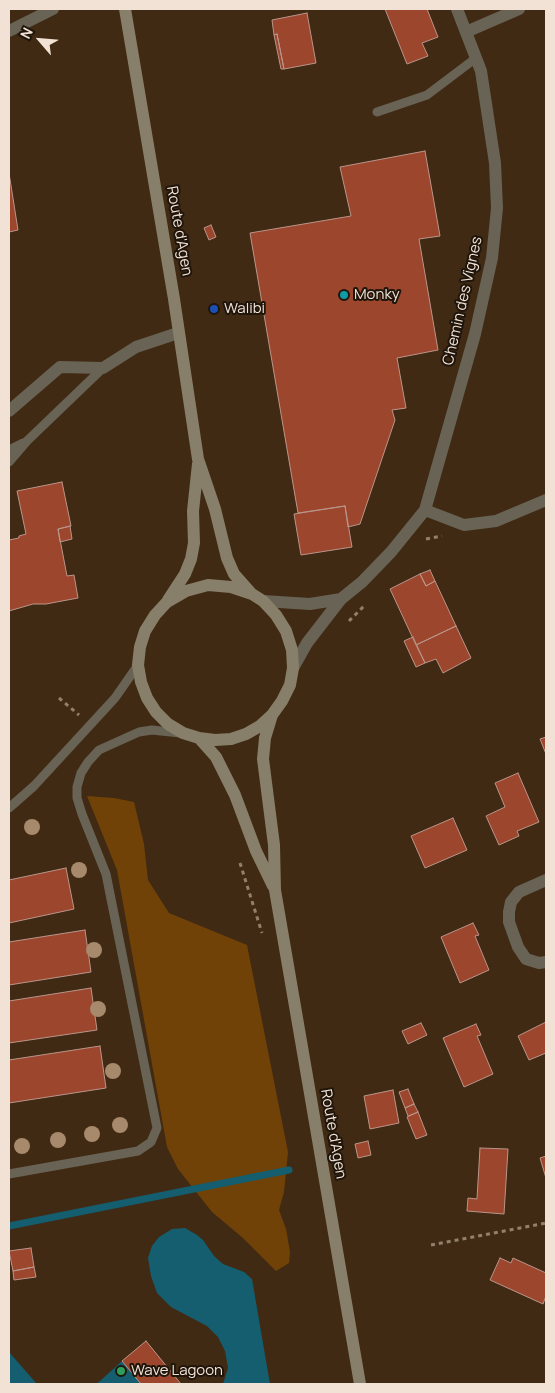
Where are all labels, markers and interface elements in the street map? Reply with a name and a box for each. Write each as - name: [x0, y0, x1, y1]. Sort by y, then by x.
- north arrow: [15, 15, 65, 65]
- text: N: [15, 24, 37, 42]
- street label: Route d'Agen: [162, 185, 196, 277]
- street label: Chemin des Vignes: [439, 235, 487, 367]
- place label: Monky: [354, 286, 400, 304]
- marker: Monky: [338, 289, 350, 301]
- place label: Walibi: [224, 300, 265, 318]
- marker: Walibi: [208, 303, 220, 315]
- street label: Route d'Agen: [316, 1088, 350, 1180]
- place label: Wave Lagoon: [131, 1362, 223, 1380]
- marker: Wave Lagoon: [115, 1365, 127, 1377]

